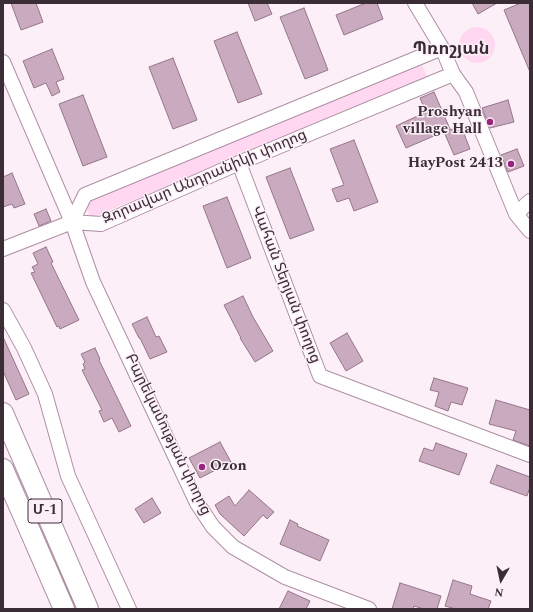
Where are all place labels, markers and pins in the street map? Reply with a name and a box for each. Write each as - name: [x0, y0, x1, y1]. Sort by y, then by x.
- place label: Proshyan village Hall: [403, 104, 482, 139]
- marker: Proshyan village Hall: [485, 117, 495, 127]
- place label: HayPost 2413: [408, 155, 503, 173]
- marker: HayPost 2413: [506, 159, 516, 169]
- place label: Ozon: [210, 458, 247, 476]
- marker: Ozon: [197, 462, 207, 472]

